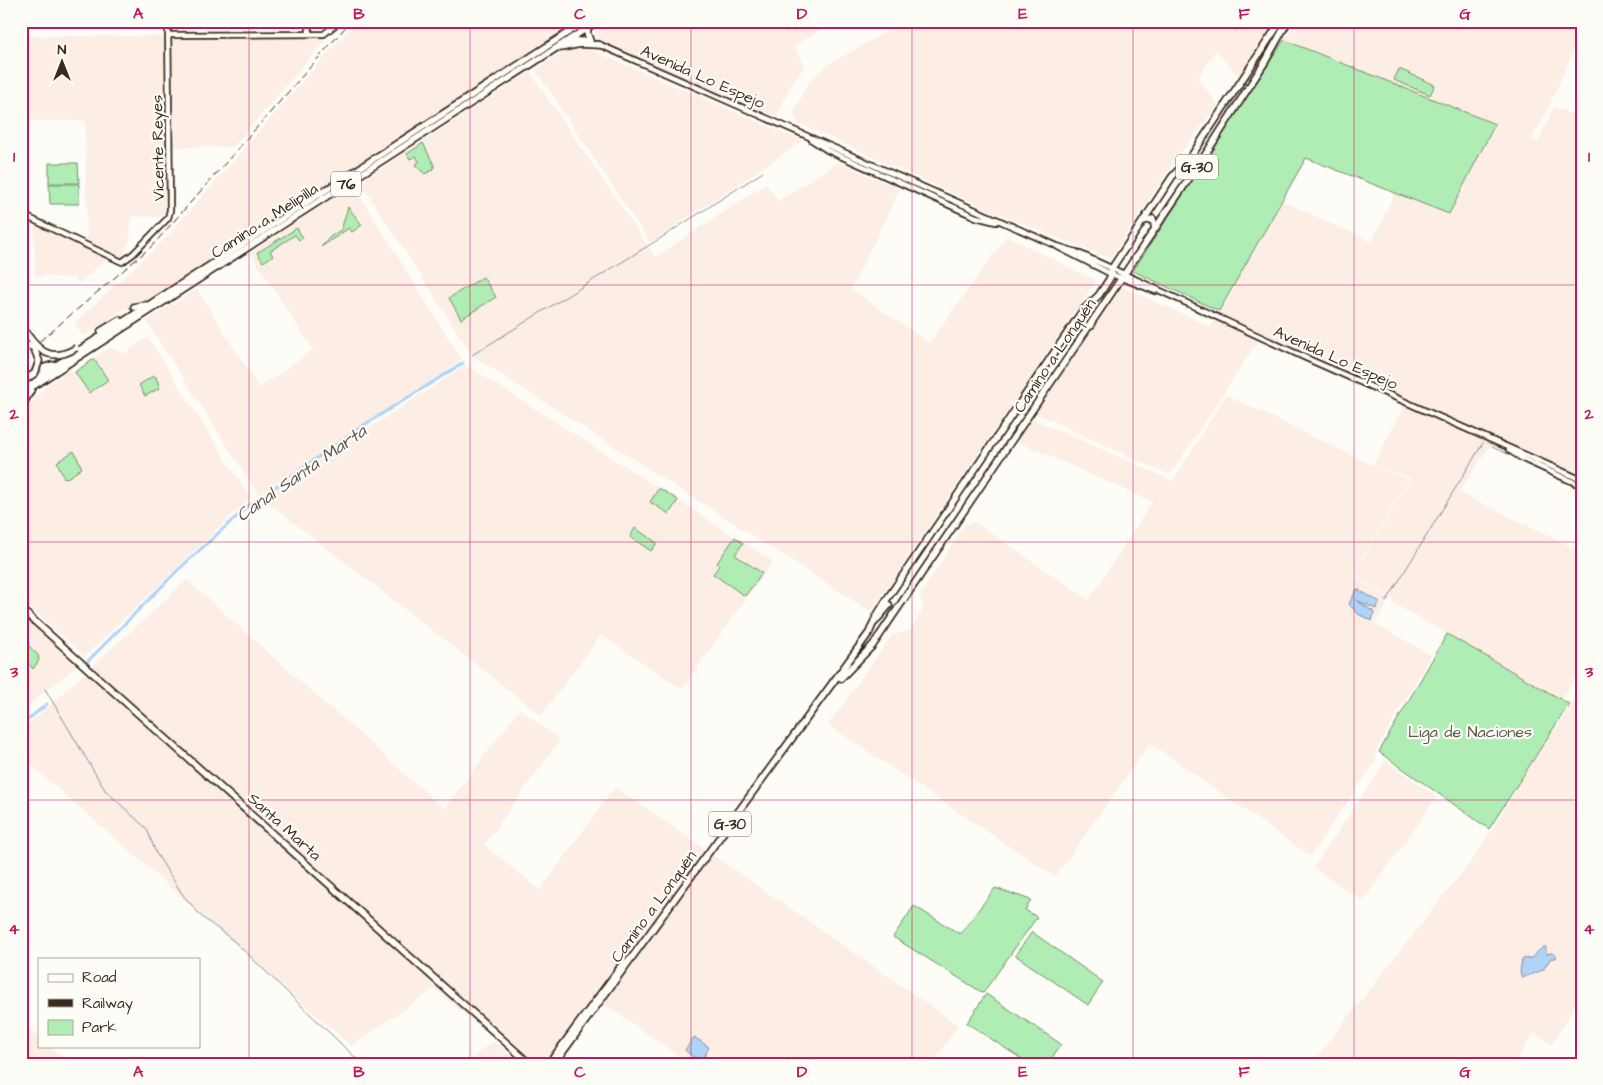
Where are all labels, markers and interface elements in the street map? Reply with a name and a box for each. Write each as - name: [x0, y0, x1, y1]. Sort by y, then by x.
- text: A: [133, 3, 144, 25]
- text: B: [353, 3, 365, 25]
- text: C: [574, 3, 586, 25]
- text: D: [797, 3, 808, 25]
- text: E: [1018, 3, 1028, 25]
- text: F: [1238, 3, 1250, 25]
- text: G: [1459, 3, 1471, 25]
- north arrow: [38, 38, 88, 88]
- text: N: [58, 40, 67, 60]
- street label: Avenida Lo Espejo: [637, 40, 768, 114]
- street label: Vicente Reyes: [146, 95, 171, 201]
- text: 1: [13, 146, 16, 168]
- text: 1: [1588, 146, 1591, 168]
- road number: G-30: [1176, 154, 1218, 180]
- road number: 76: [331, 172, 361, 196]
- street label: Camino a Melipilla: [207, 178, 322, 264]
- street label: Camino a Lonquén: [1008, 294, 1101, 417]
- street label: Avenida Lo Espejo: [1270, 321, 1401, 395]
- text: 2: [8, 403, 19, 425]
- text: 2: [1583, 403, 1594, 425]
- water label: Canal Santa Marta: [231, 419, 372, 528]
- text: 3: [9, 661, 19, 683]
- text: 3: [1584, 661, 1594, 683]
- park label: Liga de Naciones: [1408, 721, 1532, 744]
- street label: Santa Marta: [243, 788, 326, 866]
- road number: G-30: [709, 812, 751, 836]
- street label: Camino a Lonquén: [606, 846, 702, 967]
- text: 4: [9, 918, 20, 940]
- text: 4: [1584, 918, 1595, 940]
- legend: [38, 958, 200, 1048]
- text: Road: [82, 967, 117, 988]
- text: Railway: [82, 993, 133, 1015]
- text: Park: [82, 1017, 117, 1038]
- text: A: [133, 1061, 144, 1083]
- text: B: [353, 1061, 365, 1083]
- text: C: [574, 1061, 586, 1083]
- text: D: [797, 1061, 808, 1083]
- text: E: [1018, 1061, 1028, 1083]
- text: F: [1238, 1061, 1250, 1083]
- text: G: [1459, 1061, 1471, 1083]

